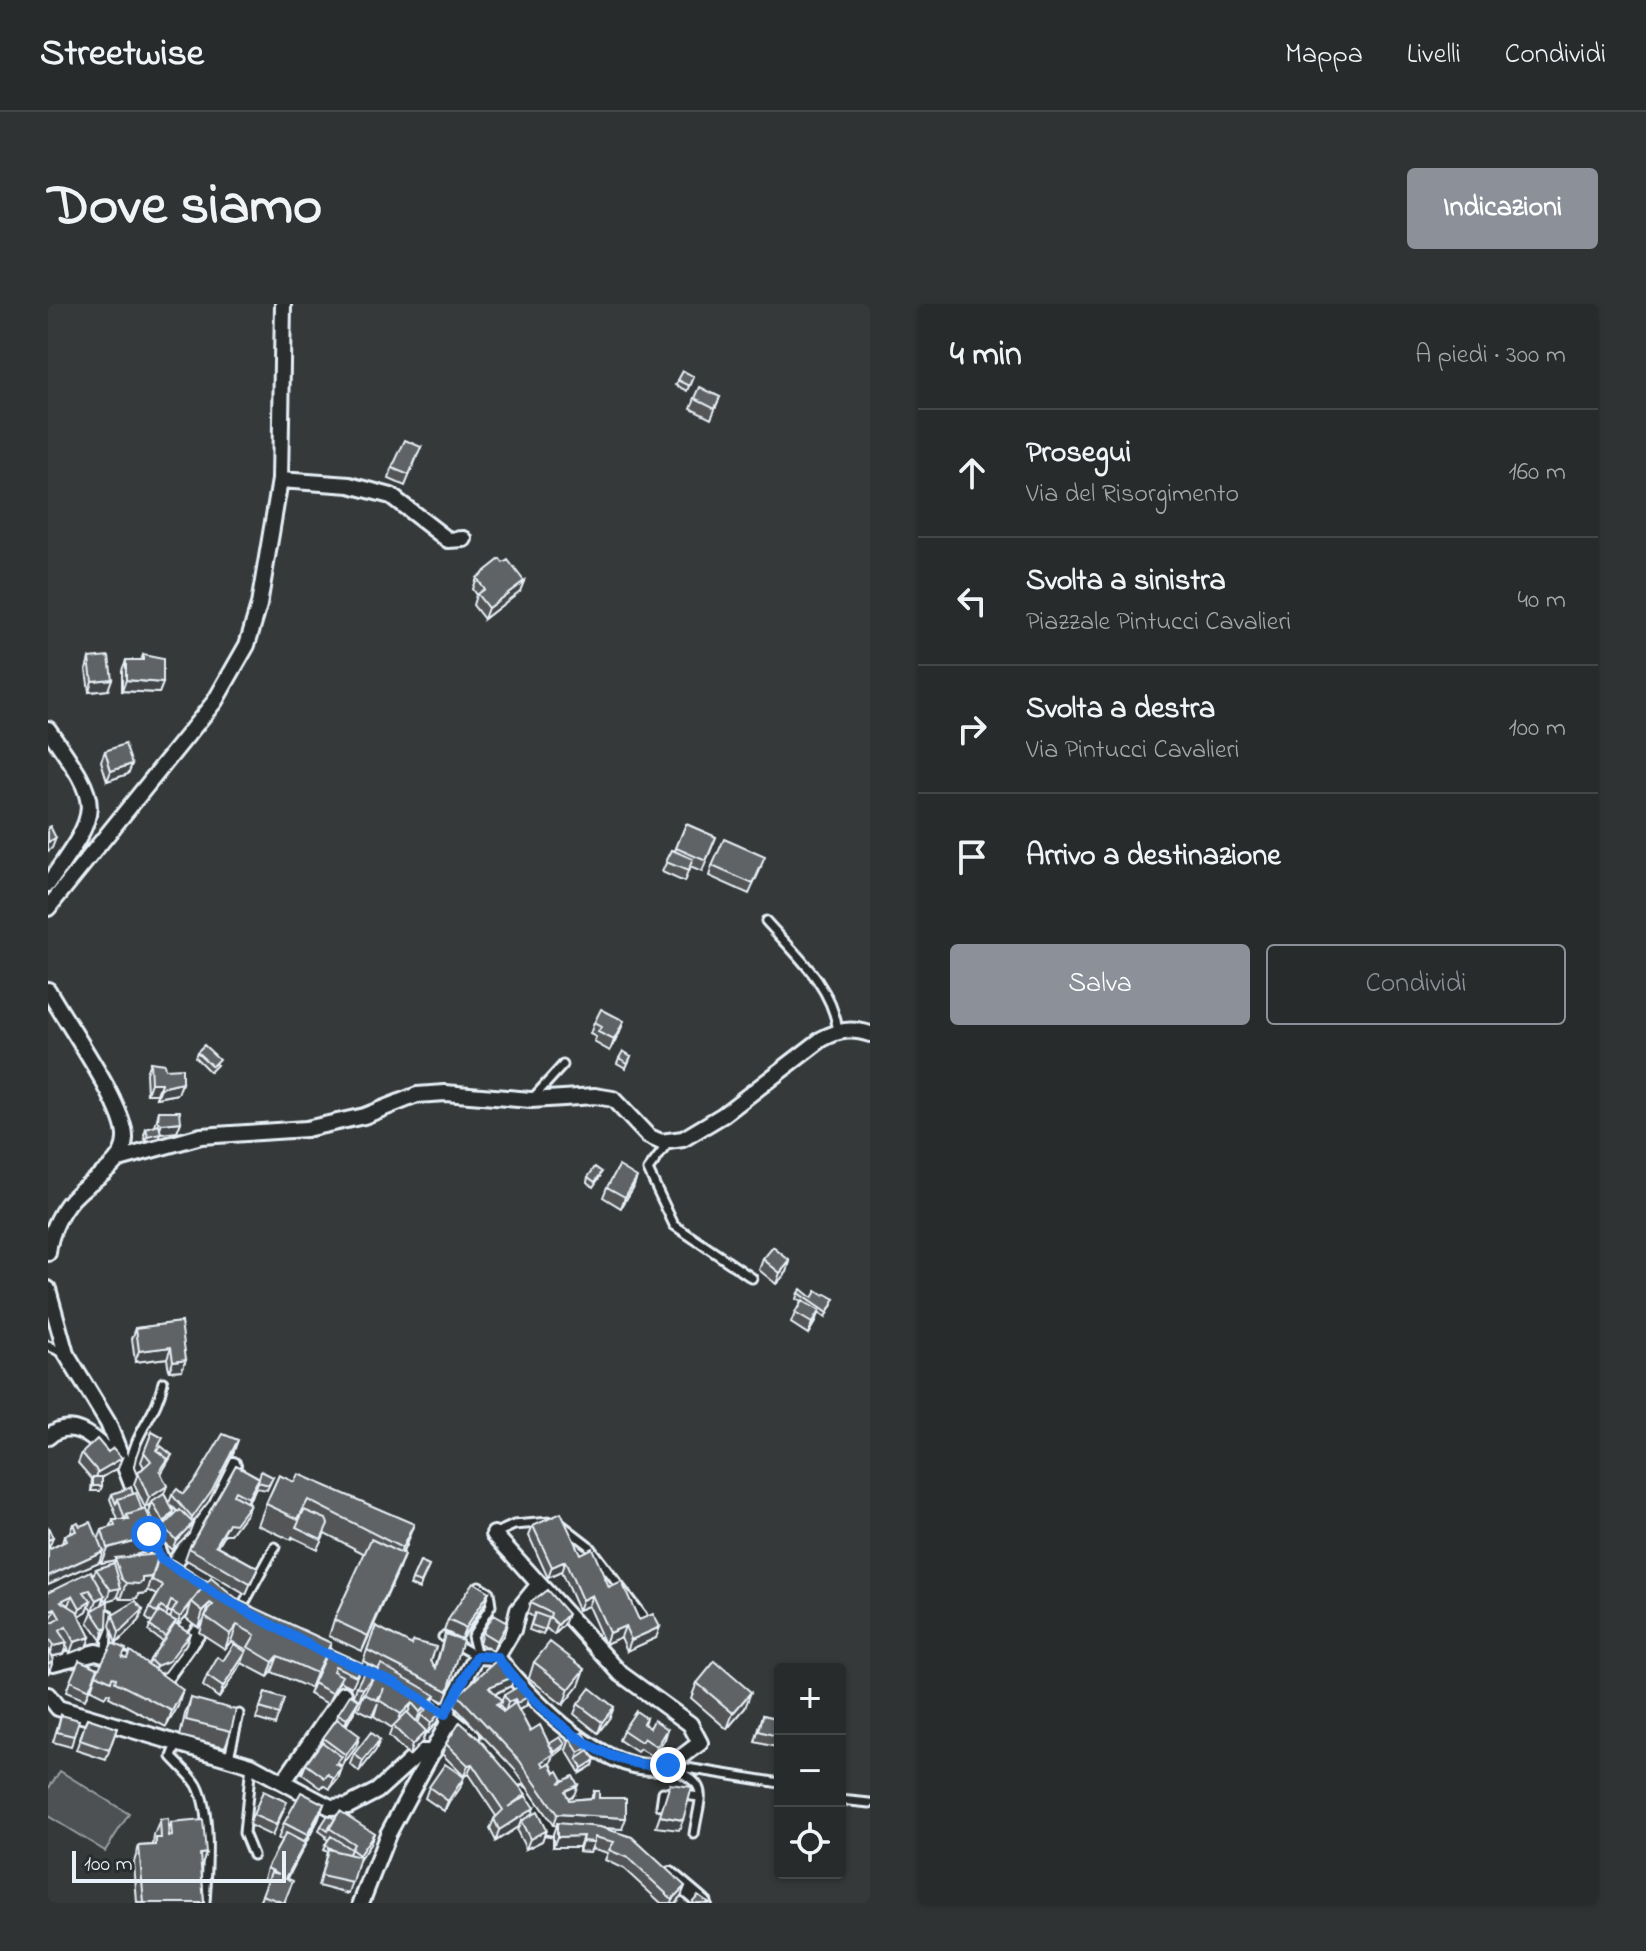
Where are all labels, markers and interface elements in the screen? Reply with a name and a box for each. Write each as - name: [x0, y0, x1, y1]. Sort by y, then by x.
- text: Streetwise: [40, 27, 204, 83]
- text: Mappa: [1285, 35, 1363, 76]
- text: Livelli: [1407, 35, 1461, 76]
- text: Condividi: [1505, 35, 1606, 76]
- text: Dove siamo: [48, 168, 322, 249]
- button: Indicazioni: [1407, 168, 1598, 249]
- text: 4 min: [950, 331, 1022, 381]
- text: A piedi · 300 m: [1415, 337, 1566, 375]
- text: Prosegui: [1026, 432, 1131, 476]
- icon: ahead: [950, 451, 994, 495]
- text: 160 m: [1508, 454, 1566, 492]
- text: Via del Risorgimento: [1026, 476, 1239, 514]
- text: Svolta a sinistra: [1026, 560, 1226, 604]
- icon: left: [950, 579, 994, 623]
- text: 40 m: [1517, 582, 1566, 620]
- text: Piazzale Pintucci Cavalieri: [1026, 604, 1291, 642]
- text: Svolta a destra: [1026, 688, 1215, 732]
- icon: right: [950, 707, 994, 751]
- text: 100 m: [1509, 710, 1566, 748]
- text: Via Pintucci Cavalieri: [1026, 732, 1239, 770]
- icon: arrive: [950, 835, 994, 879]
- text: Arrivo a destinazione: [1026, 835, 1281, 879]
- button: Salva: [950, 944, 1250, 1025]
- button: Condividi: [1266, 944, 1566, 1025]
- route start: [131, 1516, 167, 1552]
- map controls: [774, 1663, 846, 1879]
- button: +: [774, 1663, 846, 1735]
- button: −: [774, 1735, 846, 1807]
- route end: [650, 1747, 686, 1783]
- button: locate: [774, 1807, 846, 1879]
- scale bar: [72, 1847, 286, 1883]
- text: 100 m: [84, 1849, 133, 1881]

